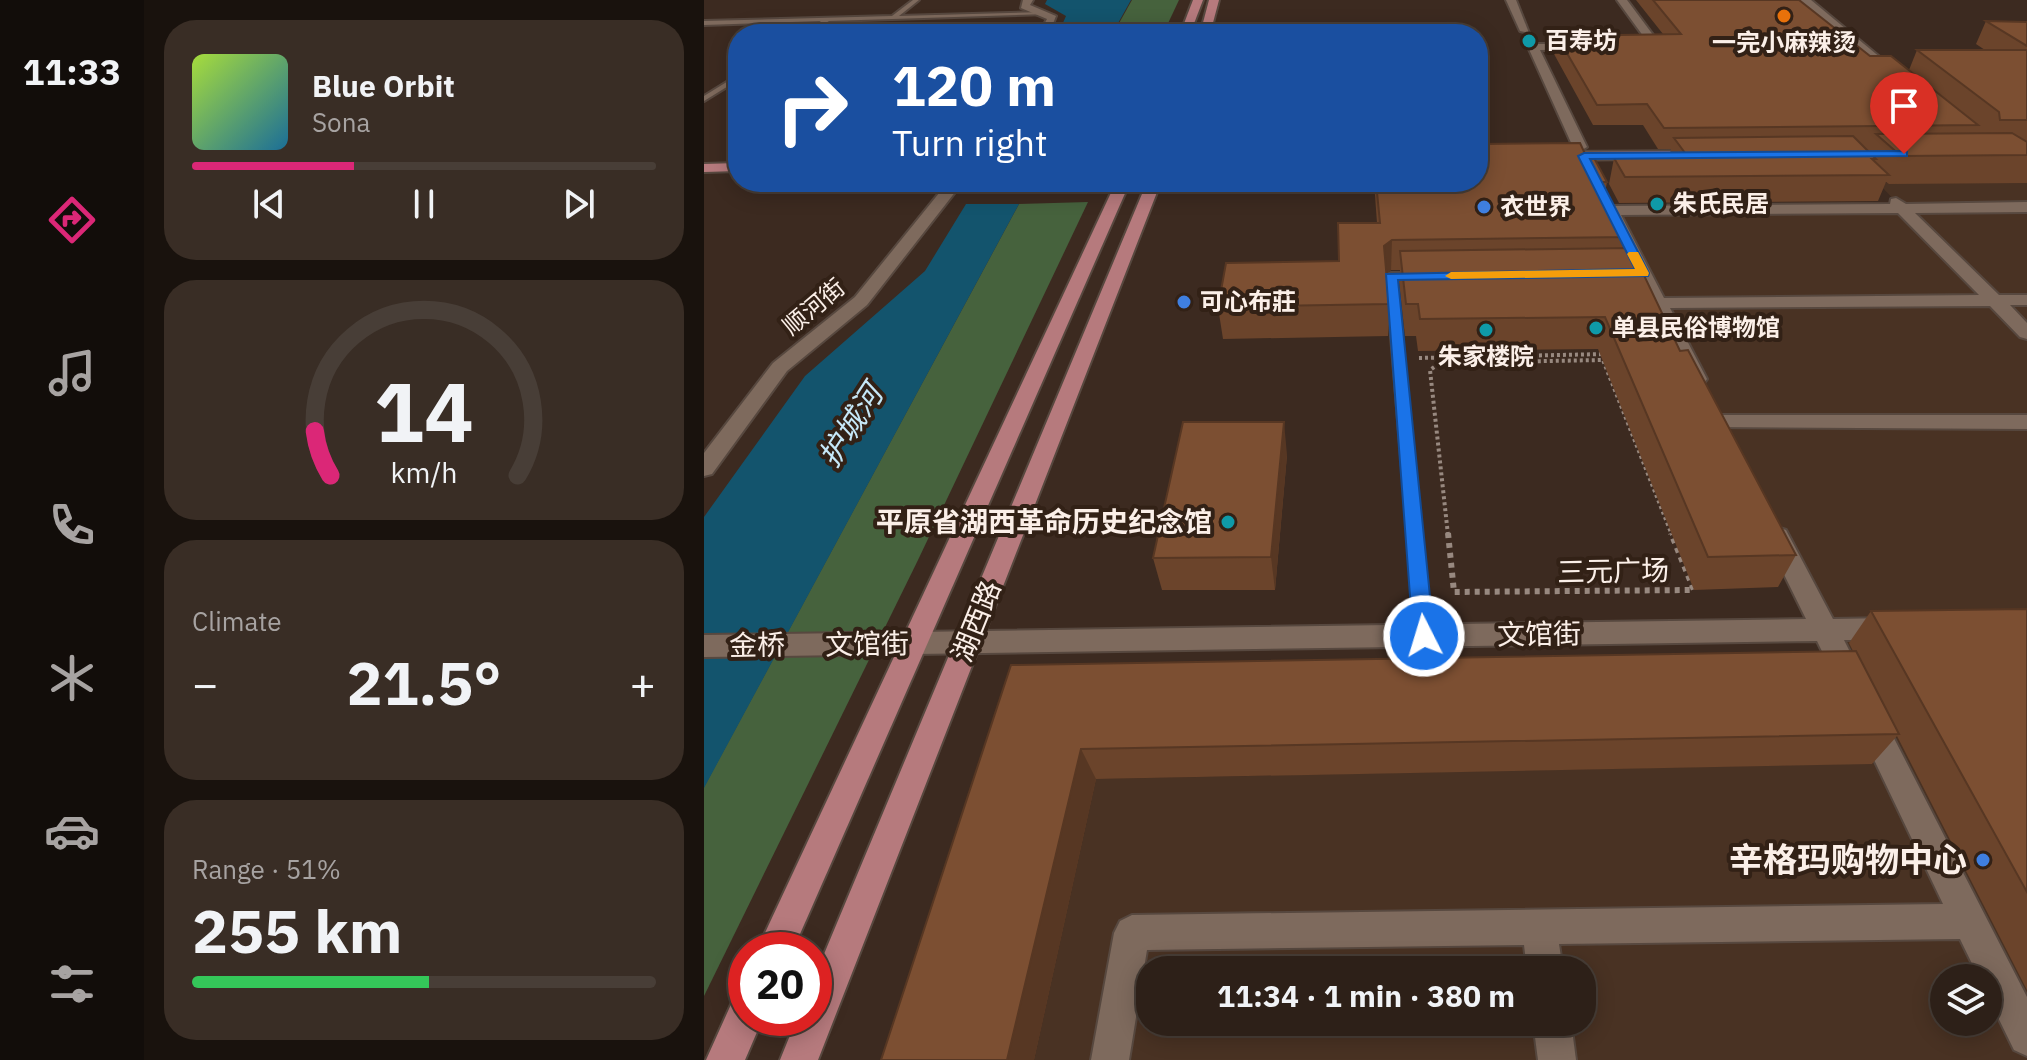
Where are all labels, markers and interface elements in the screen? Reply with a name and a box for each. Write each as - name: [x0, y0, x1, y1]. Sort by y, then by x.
- marker: 一完小麻辣烫: [1775, 7, 1793, 25]
- place label: 百寿坊: [1545, 24, 1617, 56]
- place label: 一完小麻辣烫: [1712, 26, 1856, 58]
- marker: 百寿坊: [1520, 32, 1538, 50]
- text: 11:33: [23, 48, 121, 95]
- text: 120 m: [892, 49, 1056, 121]
- icon: right: [760, 56, 864, 160]
- text: Blue Orbit: [312, 66, 455, 105]
- pin: [1870, 72, 1938, 154]
- icon: arrive: [1882, 84, 1926, 128]
- text: Sona: [312, 105, 370, 139]
- text: Turn right: [892, 119, 1048, 166]
- icon: previous: [247, 182, 291, 226]
- icon: pause: [402, 182, 446, 226]
- icon: next: [557, 182, 601, 226]
- place label: 朱氏民居: [1673, 187, 1769, 219]
- place label: 衣世界: [1500, 190, 1572, 222]
- icon: directions: [44, 192, 100, 248]
- marker: 朱氏民居: [1648, 195, 1666, 213]
- marker: 衣世界: [1475, 198, 1493, 216]
- street label: 顺河街: [775, 271, 851, 342]
- place label: 可心布莊: [1200, 285, 1296, 317]
- marker: 可心布莊: [1175, 293, 1193, 311]
- place label: 单县民俗博物馆: [1612, 311, 1780, 343]
- marker: 单县民俗博物馆: [1587, 319, 1605, 337]
- marker: 朱家楼院: [1477, 321, 1495, 339]
- place label: 朱家楼院: [1438, 340, 1534, 372]
- icon: music: [44, 345, 100, 401]
- text: 14: [374, 357, 474, 465]
- water label: 护城河: [809, 373, 893, 474]
- text: km/h: [390, 454, 458, 491]
- icon: phone: [44, 497, 100, 553]
- place label: 平原省湖西革命历史纪念馆: [876, 503, 1212, 540]
- marker: 平原省湖西革命历史纪念馆: [1219, 513, 1237, 531]
- street label: 三元广场: [1557, 551, 1669, 590]
- street label: 湖西路: [943, 575, 1008, 667]
- position arrow: [1382, 594, 1466, 678]
- text: Climate: [192, 604, 282, 638]
- street label: 文馆街: [1497, 614, 1581, 653]
- street label: 文馆街: [825, 624, 909, 663]
- street label: 金桥: [729, 626, 785, 663]
- text: 21.5°: [347, 643, 501, 722]
- icon: climate: [44, 650, 100, 706]
- text: −: [192, 655, 218, 712]
- text: +: [630, 655, 656, 712]
- icon: car: [44, 803, 100, 859]
- place label: 辛格玛购物中心: [1729, 837, 1967, 881]
- marker: 辛格玛购物中心: [1974, 851, 1992, 869]
- text: Range · 51%: [192, 852, 341, 886]
- text: 255 km: [192, 891, 402, 970]
- speed limit sign: 20: [728, 932, 832, 1036]
- icon: filters: [44, 956, 100, 1012]
- map controls: [1930, 964, 2002, 1036]
- button: layers: [1930, 964, 2002, 1036]
- text: 11:34 · 1 min · 380 m: [1217, 976, 1515, 1015]

